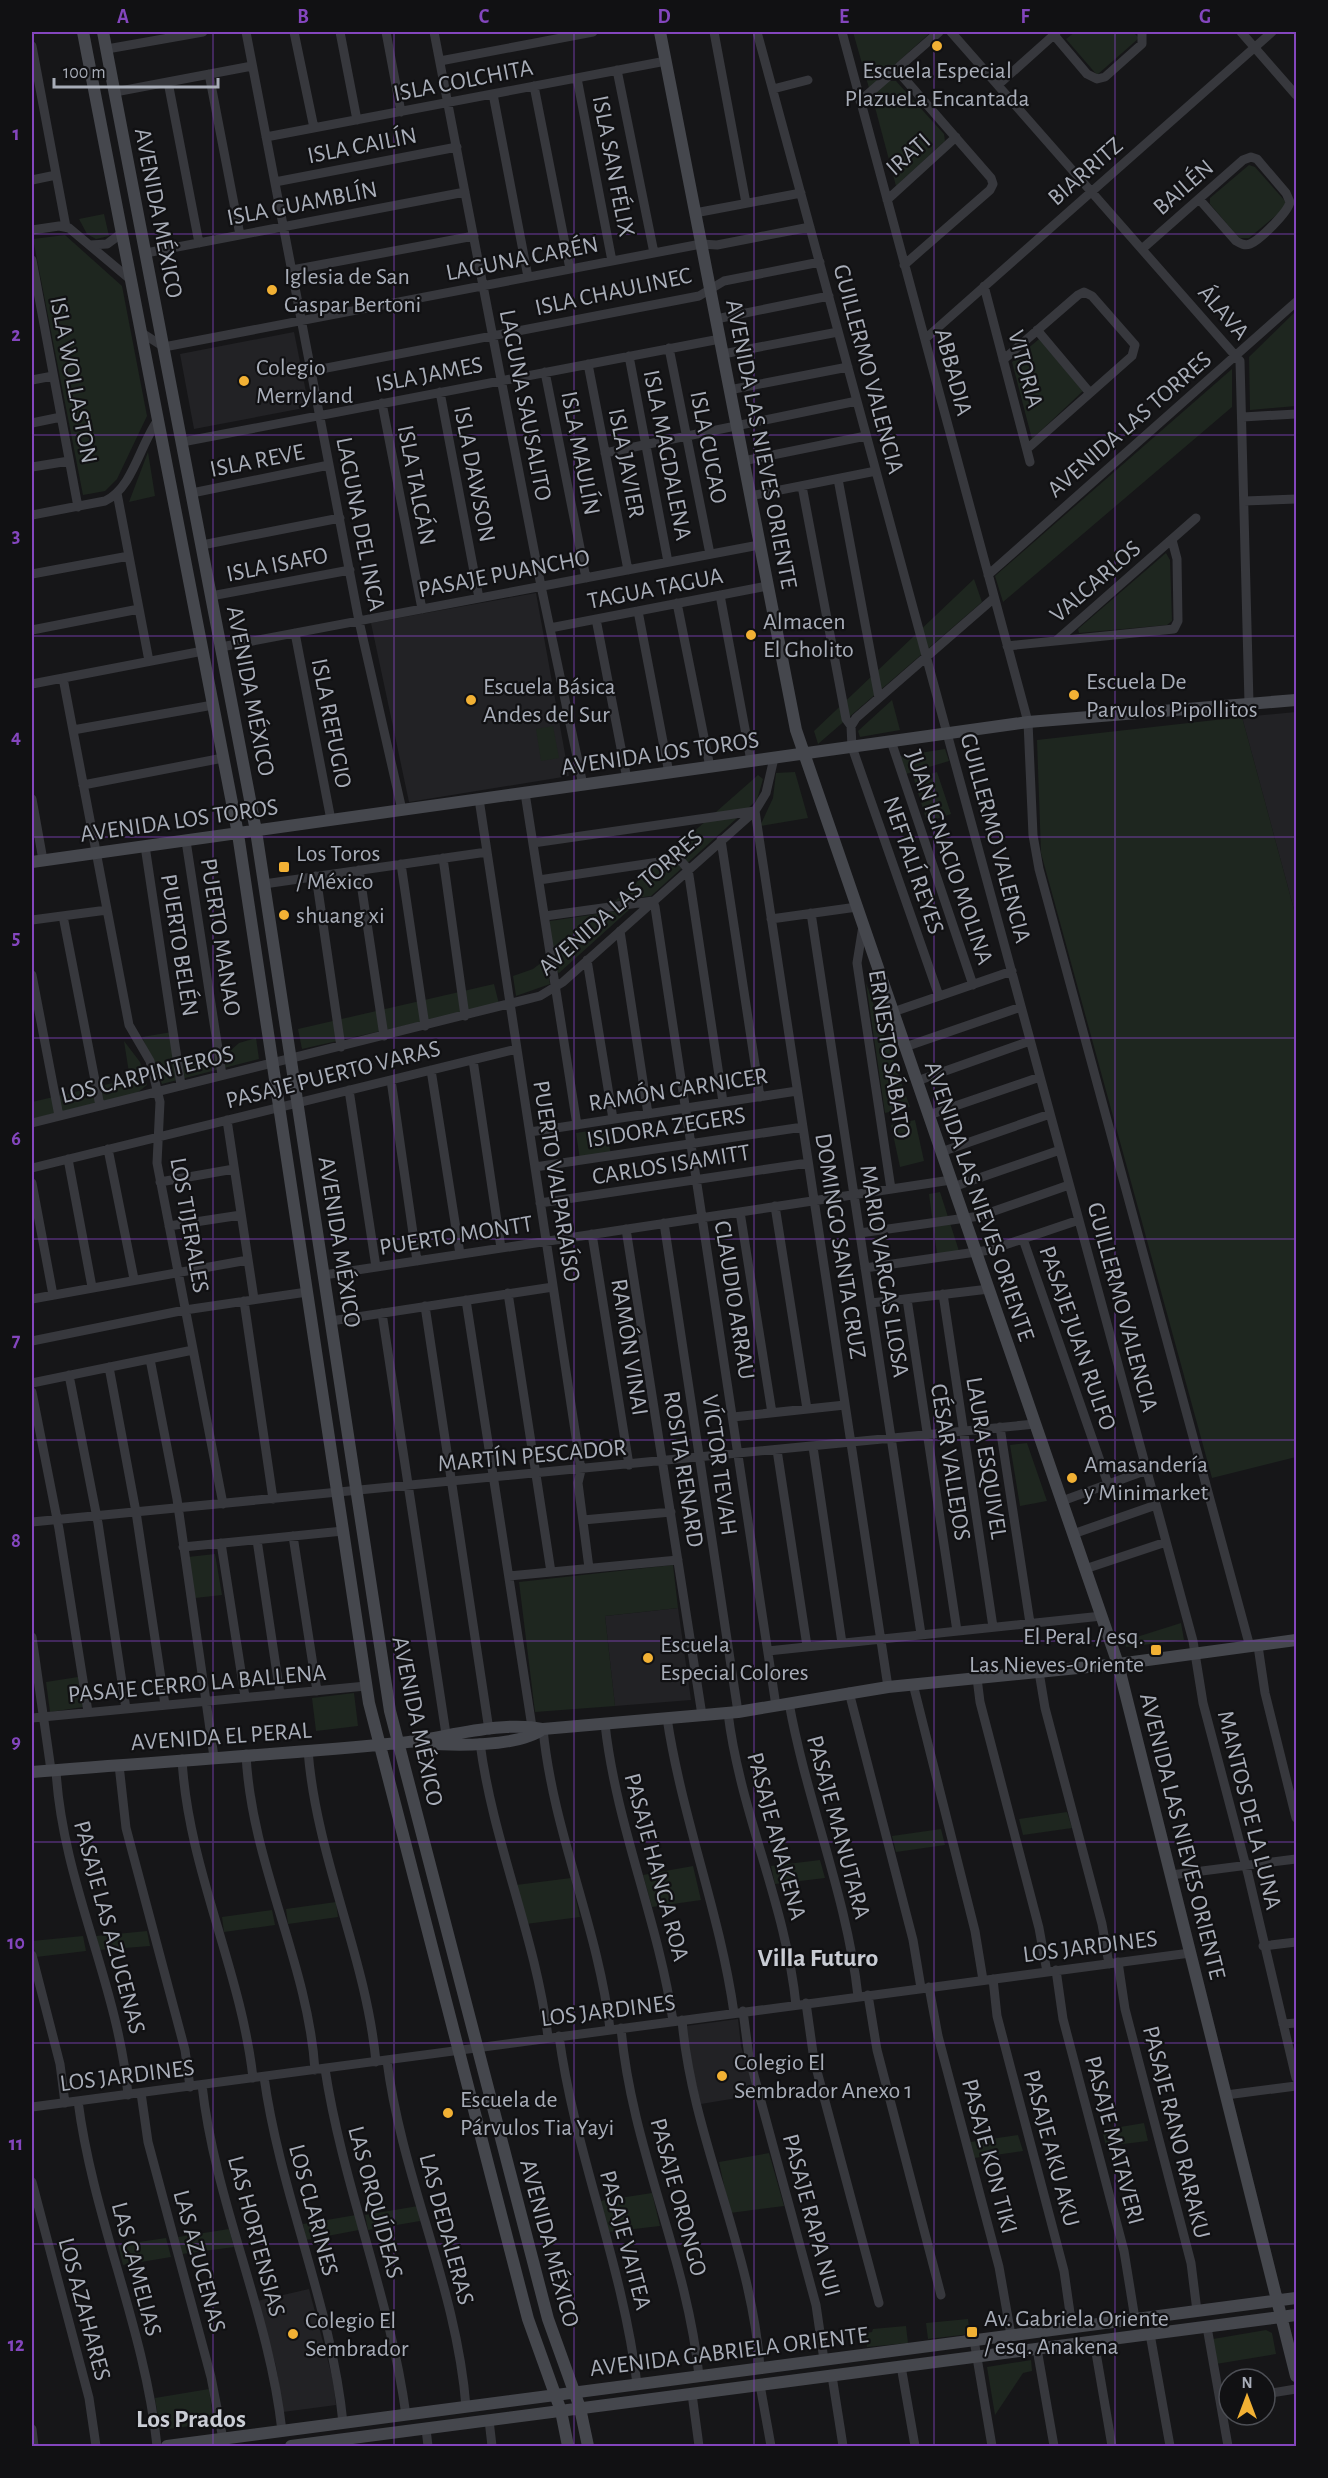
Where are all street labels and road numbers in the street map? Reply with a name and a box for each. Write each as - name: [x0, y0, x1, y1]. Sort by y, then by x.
- street label: ISLA COLCHITA: [391, 56, 535, 106]
- street label: ISLA SAN FÉLIX: [588, 93, 640, 239]
- street label: ISLA CAILÍN: [305, 122, 419, 168]
- street label: AVENIDA MÉXICO: [130, 126, 188, 300]
- street label: IRATI: [882, 129, 935, 181]
- street label: BIARRITZ: [1044, 133, 1128, 210]
- street label: BAILÉN: [1148, 154, 1218, 220]
- street label: ISLA GUAMBLÍN: [224, 176, 380, 230]
- street label: LAGUNA CARÉN: [444, 230, 600, 286]
- street label: GUILLERMO VALENCIA: [828, 262, 908, 477]
- street label: ISLA CHAULINEC: [533, 264, 694, 320]
- street label: ÁLAVA: [1193, 279, 1255, 345]
- street label: ISLA WOLLASTON: [45, 295, 101, 465]
- street label: AVENIDA LAS NIEVES ORIENTE: [721, 298, 801, 591]
- street label: LAGUNA SAUSALITO: [495, 308, 555, 503]
- street label: ABBADIA: [930, 326, 976, 419]
- street label: VITORIA: [1003, 328, 1047, 411]
- street label: AVENIDA LAS TORRES: [1043, 347, 1216, 502]
- street label: ISLA JAMES: [374, 353, 485, 397]
- street label: ISLA MAGDALENA: [639, 368, 695, 543]
- street label: ISLA MAULÍN: [556, 389, 606, 517]
- street label: ISLA CUCAO: [685, 389, 731, 506]
- street label: ISLA DAWSON: [449, 404, 499, 544]
- street label: ISLA JAVIER: [604, 406, 648, 520]
- street label: ISLA TALCÁN: [393, 423, 441, 547]
- street label: LAGUNA DEL INCA: [331, 435, 389, 613]
- street label: ISLA REVE: [208, 440, 307, 482]
- street label: VALCARLOS: [1046, 536, 1146, 627]
- street label: ISLA ISAFO: [224, 543, 330, 587]
- street label: PASAJE PUANCHO: [416, 546, 592, 602]
- street label: TAGUA TAGUA: [585, 564, 725, 614]
- street label: AVENIDA MÉXICO: [222, 604, 280, 778]
- street label: ISLA REFUGIO: [307, 656, 355, 790]
- street label: AVENIDA LOS TOROS: [560, 728, 761, 780]
- street label: GUILLERMO VALENCIA: [955, 731, 1035, 946]
- street label: JUAN IGNACIO MOLINA: [901, 747, 997, 968]
- street label: NEFTALÍ REYES: [878, 793, 950, 937]
- street label: AVENIDA LOS TOROS: [79, 795, 280, 847]
- street label: AVENIDA LAS TORRES: [534, 825, 707, 980]
- street label: PUERTO MANAO: [196, 857, 244, 1018]
- street label: PUERTO BELÉN: [156, 872, 204, 1018]
- street label: ERNESTO SÁBATO: [864, 968, 916, 1140]
- street label: PASAJE PUERTO VARAS: [223, 1037, 443, 1113]
- street label: LOS CARPINTEROS: [58, 1042, 236, 1108]
- street label: AVENIDA LAS NIEVES ORIENTE: [920, 1058, 1038, 1345]
- street label: RAMÓN CARNICER: [586, 1062, 770, 1116]
- street label: PUERTO VALPARAÍSO: [528, 1078, 586, 1284]
- street label: ISIDORA ZEGERS: [585, 1104, 747, 1152]
- street label: DOMINGO SANTA CRUZ: [810, 1132, 870, 1361]
- street label: CARLOS ISAMITT: [590, 1141, 752, 1189]
- street label: AVENIDA MÉXICO: [314, 1155, 366, 1329]
- street label: LOS TIJERALES: [165, 1156, 213, 1295]
- street label: MARIO VARGAS LLOSA: [855, 1163, 913, 1379]
- street label: GUILLERMO VALENCIA: [1082, 1200, 1162, 1415]
- street label: PUERTO MONTT: [378, 1212, 535, 1260]
- street label: CLAUDIO ARRAU: [710, 1219, 758, 1381]
- street label: PASAJE JUAN RULFO: [1034, 1243, 1120, 1434]
- street label: RAMÓN VINAI: [606, 1277, 654, 1417]
- street label: LAURA ESQUIVEL: [961, 1375, 1011, 1541]
- street label: CÉSAR VALLEJOS: [926, 1382, 976, 1542]
- street label: ROSITA RENARD: [659, 1389, 707, 1549]
- street label: VÍCTOR TEVAH: [697, 1393, 743, 1537]
- street label: MARTÍN PESCADOR: [436, 1434, 628, 1476]
- street label: AVENIDA MÉXICO: [387, 1634, 449, 1808]
- street label: PASAJE CERRO LA BALLENA: [67, 1661, 327, 1707]
- street label: AVENIDA LAS NIEVES ORIENTE: [1135, 1691, 1229, 1982]
- street label: MANTOS DE LA LUNA: [1213, 1708, 1285, 1912]
- street label: AVENIDA EL PERAL: [130, 1719, 312, 1755]
- street label: PASAJE MANUTARA: [802, 1733, 874, 1922]
- street label: PASAJE ANAKENA: [742, 1750, 810, 1923]
- street label: PASAJE HANGA ROA: [619, 1771, 693, 1964]
- street label: PASAJE LAS AZUCENAS: [69, 1818, 149, 2036]
- street label: LOS JARDINES: [1021, 1927, 1159, 1967]
- street label: LOS JARDINES: [539, 1991, 677, 2031]
- street label: PASAJE RANO RARAKU: [1138, 2023, 1214, 2241]
- street label: PASAJE MATAVERI: [1080, 2053, 1148, 2227]
- street label: LOS JARDINES: [58, 2056, 196, 2096]
- street label: PASAJE AKU AKU: [1019, 2067, 1084, 2229]
- street label: PASAJE KON TIKI: [957, 2076, 1021, 2236]
- street label: PASAJE ORONGO: [645, 2116, 711, 2279]
- street label: LAS ORQUÍDEAS: [343, 2123, 409, 2281]
- street label: PASAJE RAPA NUI: [778, 2131, 844, 2299]
- street label: LOS CLARINES: [284, 2142, 342, 2279]
- street label: LAS DEDALERAS: [414, 2151, 478, 2307]
- street label: LAS HORTENSIAS: [223, 2153, 289, 2319]
- street label: AVENIDA MÉXICO: [515, 2156, 585, 2330]
- street label: PASAJE VAITEA: [595, 2168, 655, 2313]
- street label: LAS AZUCENAS: [169, 2187, 230, 2335]
- street label: LAS CAMELIAS: [107, 2200, 165, 2339]
- street label: LOS AZAHARES: [53, 2235, 115, 2383]
- street label: AVENIDA GABRIELA ORIENTE: [588, 2323, 870, 2381]

